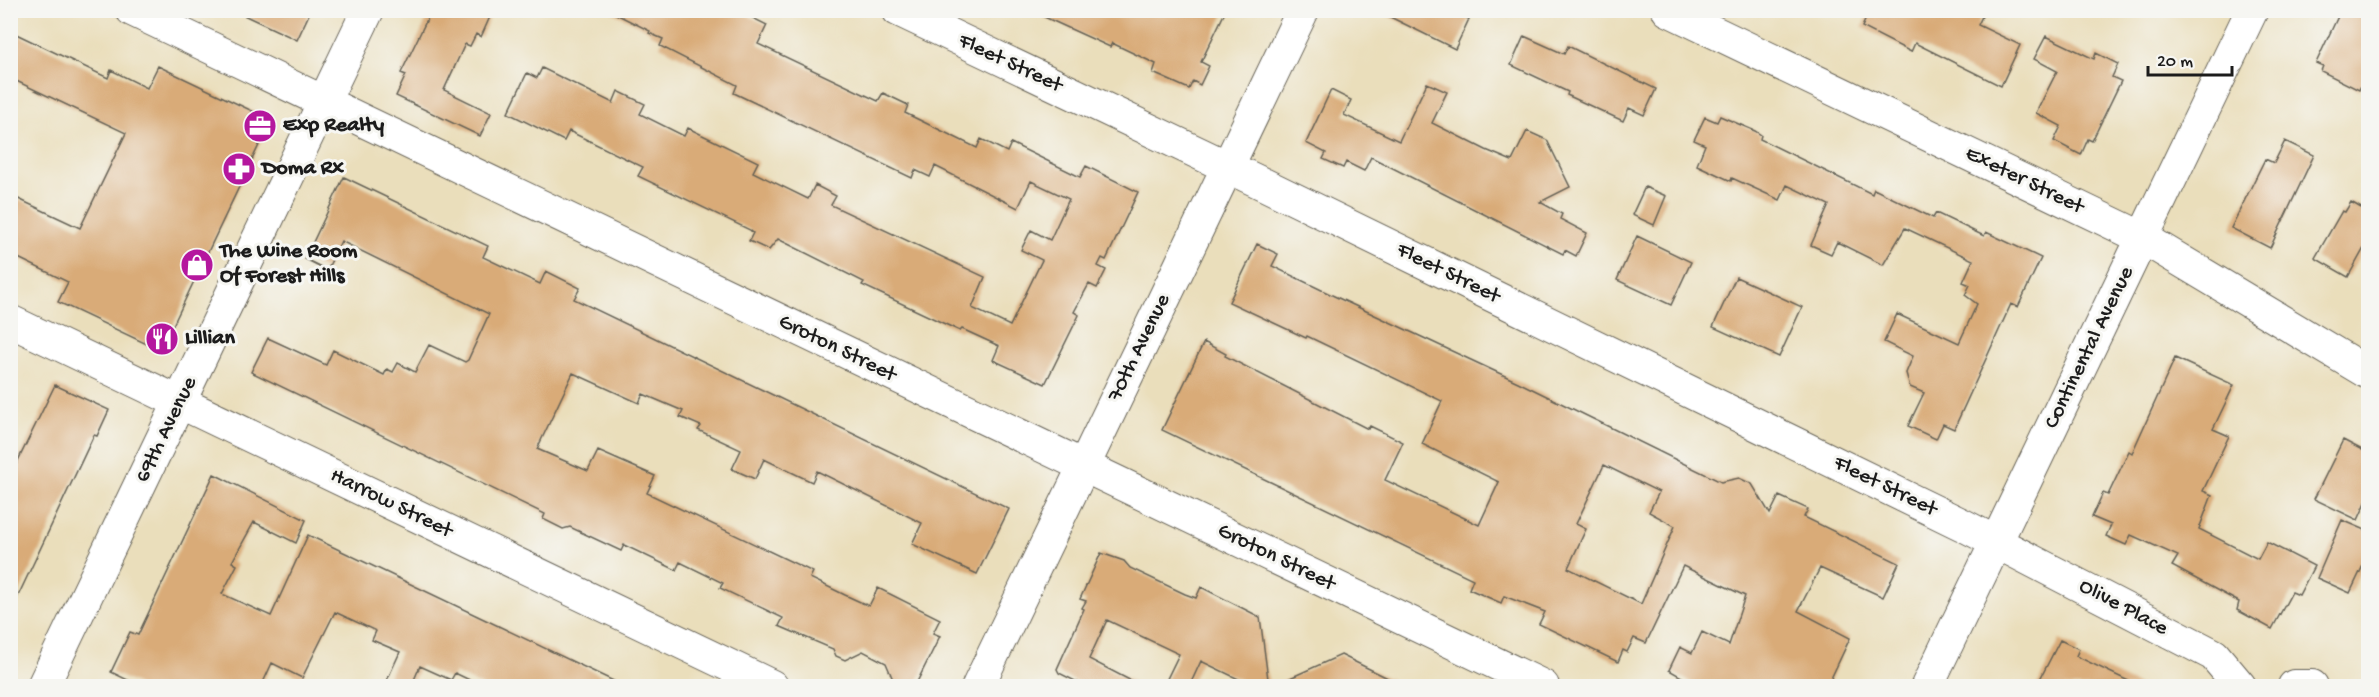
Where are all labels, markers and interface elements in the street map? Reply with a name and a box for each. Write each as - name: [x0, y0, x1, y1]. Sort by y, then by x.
- street label: Fleet Street: [953, 28, 1068, 100]
- scale bar: [2148, 39, 2232, 77]
- text: 20 m: [2157, 52, 2193, 73]
- office icon: Exp Realty: [242, 108, 278, 144]
- place label: Exp Realty: [283, 113, 384, 139]
- street label: Exeter Street: [1960, 141, 2089, 222]
- pharmacy icon: Doma Rx: [221, 151, 257, 187]
- place label: Doma Rx: [260, 156, 344, 182]
- street label: Fleet Street: [1391, 237, 1506, 311]
- place label: The Wine Room Of Forest Hills: [218, 239, 358, 290]
- shop icon: The Wine Room Of Forest Hills: [179, 247, 215, 283]
- street label: Continental Avenue: [2039, 262, 2141, 433]
- street label: 70th Avenue: [1102, 290, 1177, 407]
- street label: Groton Street: [774, 309, 902, 390]
- restaurant icon: Lillian: [144, 321, 180, 357]
- place label: Lillian: [185, 326, 235, 352]
- street label: 69th Avenue: [130, 372, 204, 487]
- street label: Fleet Street: [1828, 450, 1943, 524]
- street label: Harrow Street: [326, 463, 458, 546]
- street label: Groton Street: [1213, 518, 1341, 599]
- street label: Olive Place: [2074, 574, 2173, 643]

